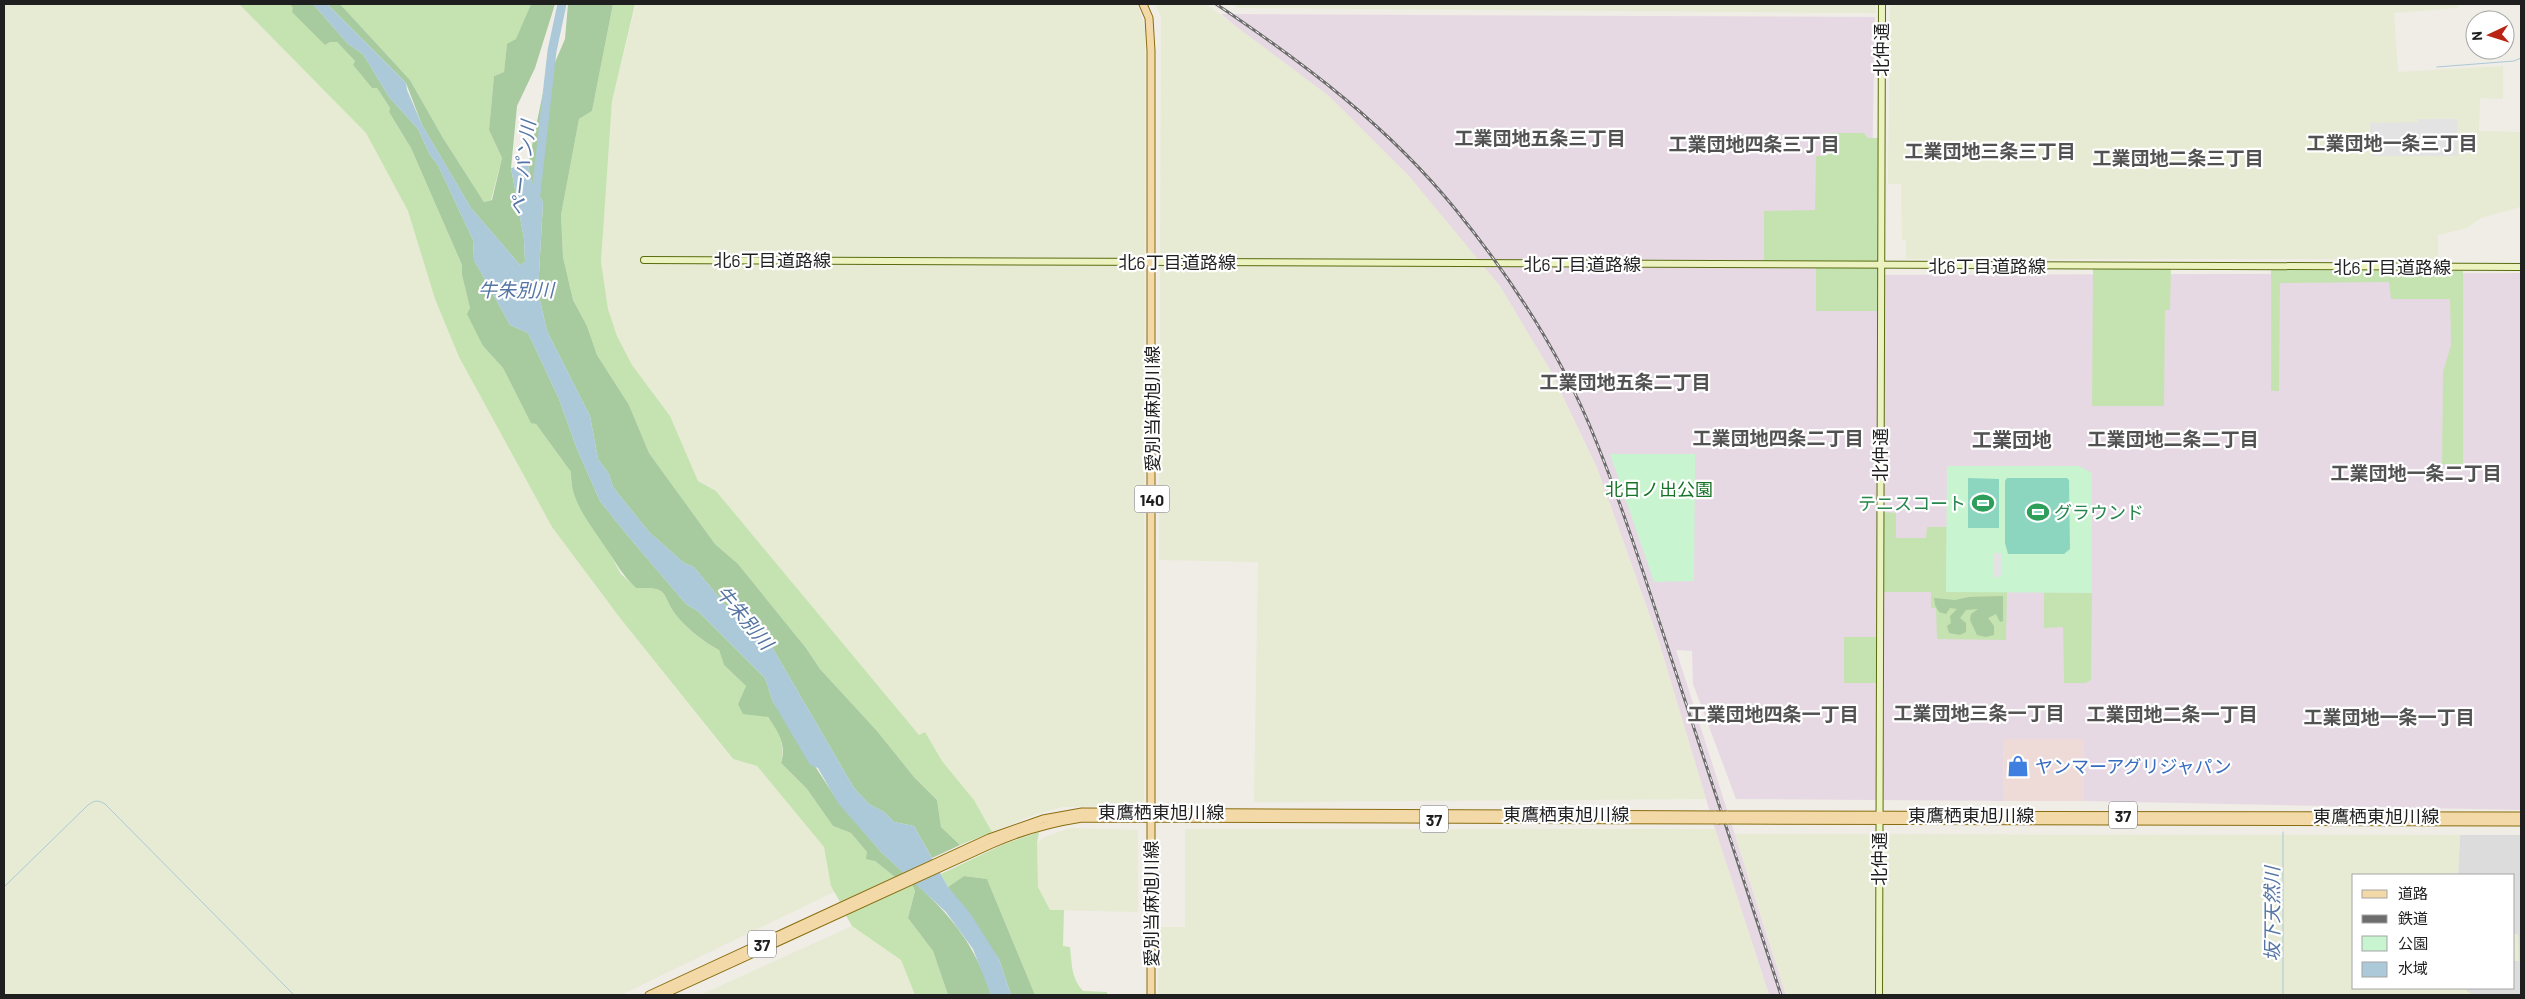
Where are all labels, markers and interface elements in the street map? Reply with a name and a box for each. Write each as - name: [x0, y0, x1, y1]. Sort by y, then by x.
- north arrow: [2465, 10, 2515, 60]
- street label: 北仲通: [1870, 23, 1892, 77]
- text: N: [2468, 31, 2485, 41]
- water label: ペーパン川: [505, 117, 539, 217]
- district label: 工業団地五条三丁目: [1454, 126, 1626, 149]
- district label: 工業団地一条三丁目: [2306, 131, 2478, 154]
- district label: 工業団地四条三丁目: [1668, 132, 1840, 155]
- district label: 工業団地三条三丁目: [1904, 139, 2076, 162]
- district label: 工業団地二条三丁目: [2092, 146, 2264, 169]
- street label: 北6丁目道路線: [713, 249, 831, 271]
- street label: 北6丁目道路線: [1118, 251, 1236, 273]
- street label: 北6丁目道路線: [1523, 253, 1641, 275]
- street label: 北6丁目道路線: [1928, 255, 2046, 277]
- street label: 北6丁目道路線: [2333, 256, 2451, 278]
- water label: 牛朱別川: [478, 278, 556, 301]
- street label: 愛別当麻旭川線: [1141, 346, 1163, 472]
- district label: 工業団地五条二丁目: [1539, 370, 1711, 393]
- district label: 工業団地四条二丁目: [1692, 426, 1864, 449]
- district label: 工業団地: [1972, 427, 2052, 451]
- district label: 工業団地二条二丁目: [2087, 427, 2259, 450]
- street label: 北仲通: [1869, 428, 1891, 482]
- district label: 工業団地一条二丁目: [2330, 461, 2502, 484]
- park label: 北日ノ出公園: [1605, 478, 1713, 500]
- road number: 140: [1134, 486, 1170, 512]
- sports icon: テニスコート: [1970, 490, 1996, 516]
- place label: テニスコート: [1858, 492, 1966, 514]
- sports icon: グラウンド: [2025, 499, 2051, 525]
- place label: グラウンド: [2054, 501, 2144, 523]
- water label: 牛朱別川: [712, 580, 780, 655]
- district label: 工業団地三条一丁目: [1893, 701, 2065, 724]
- district label: 工業団地四条一丁目: [1687, 702, 1859, 725]
- district label: 工業団地二条一丁目: [2086, 702, 2258, 725]
- district label: 工業団地一条一丁目: [2303, 705, 2475, 728]
- shop icon: ヤンマーアグリジャパン: [2005, 753, 2031, 779]
- place label: ヤンマーアグリジャパン: [2035, 755, 2231, 777]
- street label: 東鷹栖東旭川線: [1098, 801, 1224, 823]
- road number: 37: [2109, 802, 2137, 828]
- street label: 東鷹栖東旭川線: [1503, 803, 1629, 825]
- street label: 東鷹栖東旭川線: [1908, 804, 2034, 826]
- street label: 東鷹栖東旭川線: [2313, 805, 2439, 827]
- road number: 37: [1420, 806, 1448, 832]
- street label: 北仲通: [1868, 832, 1890, 886]
- street label: 愛別当麻旭川線: [1140, 841, 1162, 967]
- water label: 坂下天然川: [2260, 865, 2283, 962]
- legend: [2352, 874, 2515, 989]
- text: 道路: [2398, 884, 2428, 902]
- text: 鉄道: [2398, 909, 2428, 927]
- road number: 37: [748, 931, 776, 958]
- text: 公園: [2398, 934, 2428, 952]
- text: 水域: [2398, 959, 2428, 977]

